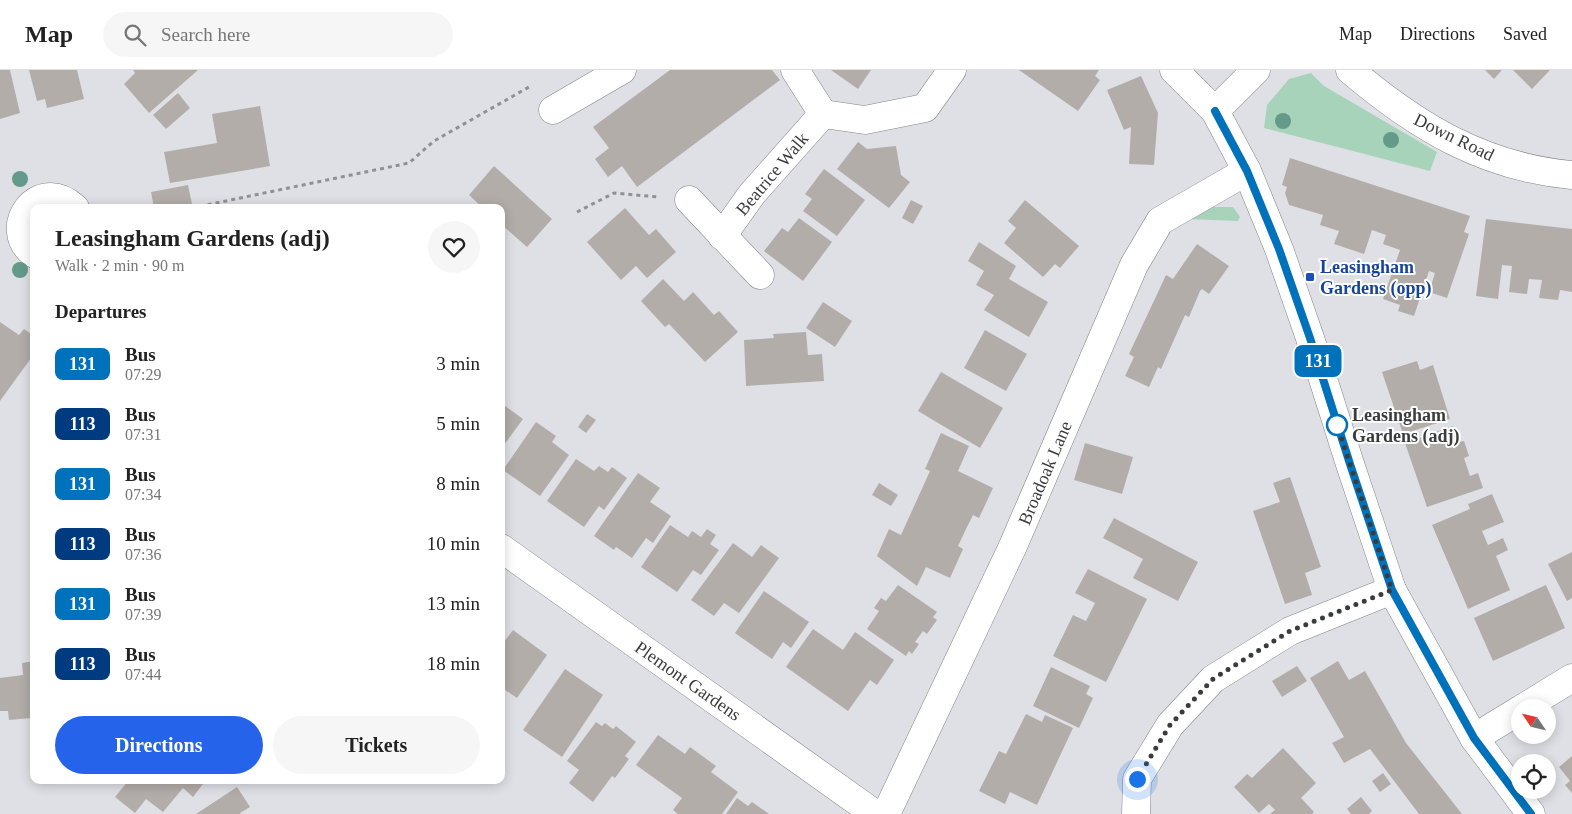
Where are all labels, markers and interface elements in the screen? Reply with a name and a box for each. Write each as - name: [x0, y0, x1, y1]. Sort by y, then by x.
- search box: [103, 12, 453, 57]
- text: Map: [25, 21, 73, 47]
- icon: search: [121, 21, 149, 49]
- text: Search here: [161, 24, 250, 45]
- text: Map: [1339, 24, 1372, 44]
- text: Directions: [1400, 24, 1475, 44]
- text: Saved: [1503, 24, 1547, 44]
- street label: Down Road: [1411, 109, 1497, 165]
- street label: Beatrice Walk: [732, 129, 812, 219]
- button: heart: [428, 221, 480, 273]
- text: Leasingham Gardens (adj): [55, 225, 330, 251]
- text: Walk · 2 min · 90 m: [55, 257, 184, 274]
- place label: Leasingham Gardens (opp): [1320, 257, 1432, 299]
- marker: Leasingham Gardens (opp): [1304, 271, 1316, 283]
- text: Departures: [55, 301, 146, 322]
- text: Bus: [125, 344, 156, 365]
- line badge: 131: [1289, 345, 1347, 377]
- text: 131: [1305, 351, 1332, 371]
- text: 3 min: [436, 353, 480, 374]
- text: 131: [69, 354, 96, 374]
- text: 07:29: [125, 366, 161, 383]
- text: Bus: [125, 404, 156, 425]
- place label: Leasingham Gardens (adj): [1352, 405, 1460, 447]
- text: 5 min: [436, 413, 480, 434]
- text: 113: [69, 414, 96, 434]
- marker: Leasingham Gardens (adj): [1326, 414, 1348, 436]
- street label: Broadoak Lane: [1014, 418, 1076, 528]
- text: 07:31: [125, 426, 161, 443]
- text: Bus: [125, 464, 156, 485]
- text: 8 min: [436, 473, 480, 494]
- text: 131: [69, 474, 96, 494]
- text: 07:34: [125, 486, 161, 503]
- text: Bus: [125, 524, 156, 545]
- text: 10 min: [427, 533, 480, 554]
- text: 113: [69, 534, 96, 554]
- text: 07:36: [125, 546, 161, 563]
- text: Bus: [125, 584, 156, 605]
- text: 13 min: [427, 593, 480, 614]
- text: 131: [69, 594, 96, 614]
- text: 07:39: [125, 606, 161, 623]
- street label: Plemont Gardens: [631, 637, 745, 725]
- text: Bus: [125, 644, 156, 665]
- text: 18 min: [427, 653, 480, 674]
- text: 113: [69, 654, 96, 674]
- text: 07:44: [125, 666, 161, 683]
- north arrow: [1511, 699, 1556, 744]
- map controls: [1511, 699, 1556, 799]
- button: Directions: [55, 716, 263, 774]
- button: Tickets: [273, 716, 480, 774]
- button: locate: [1511, 754, 1556, 799]
- your location: [1125, 767, 1150, 792]

